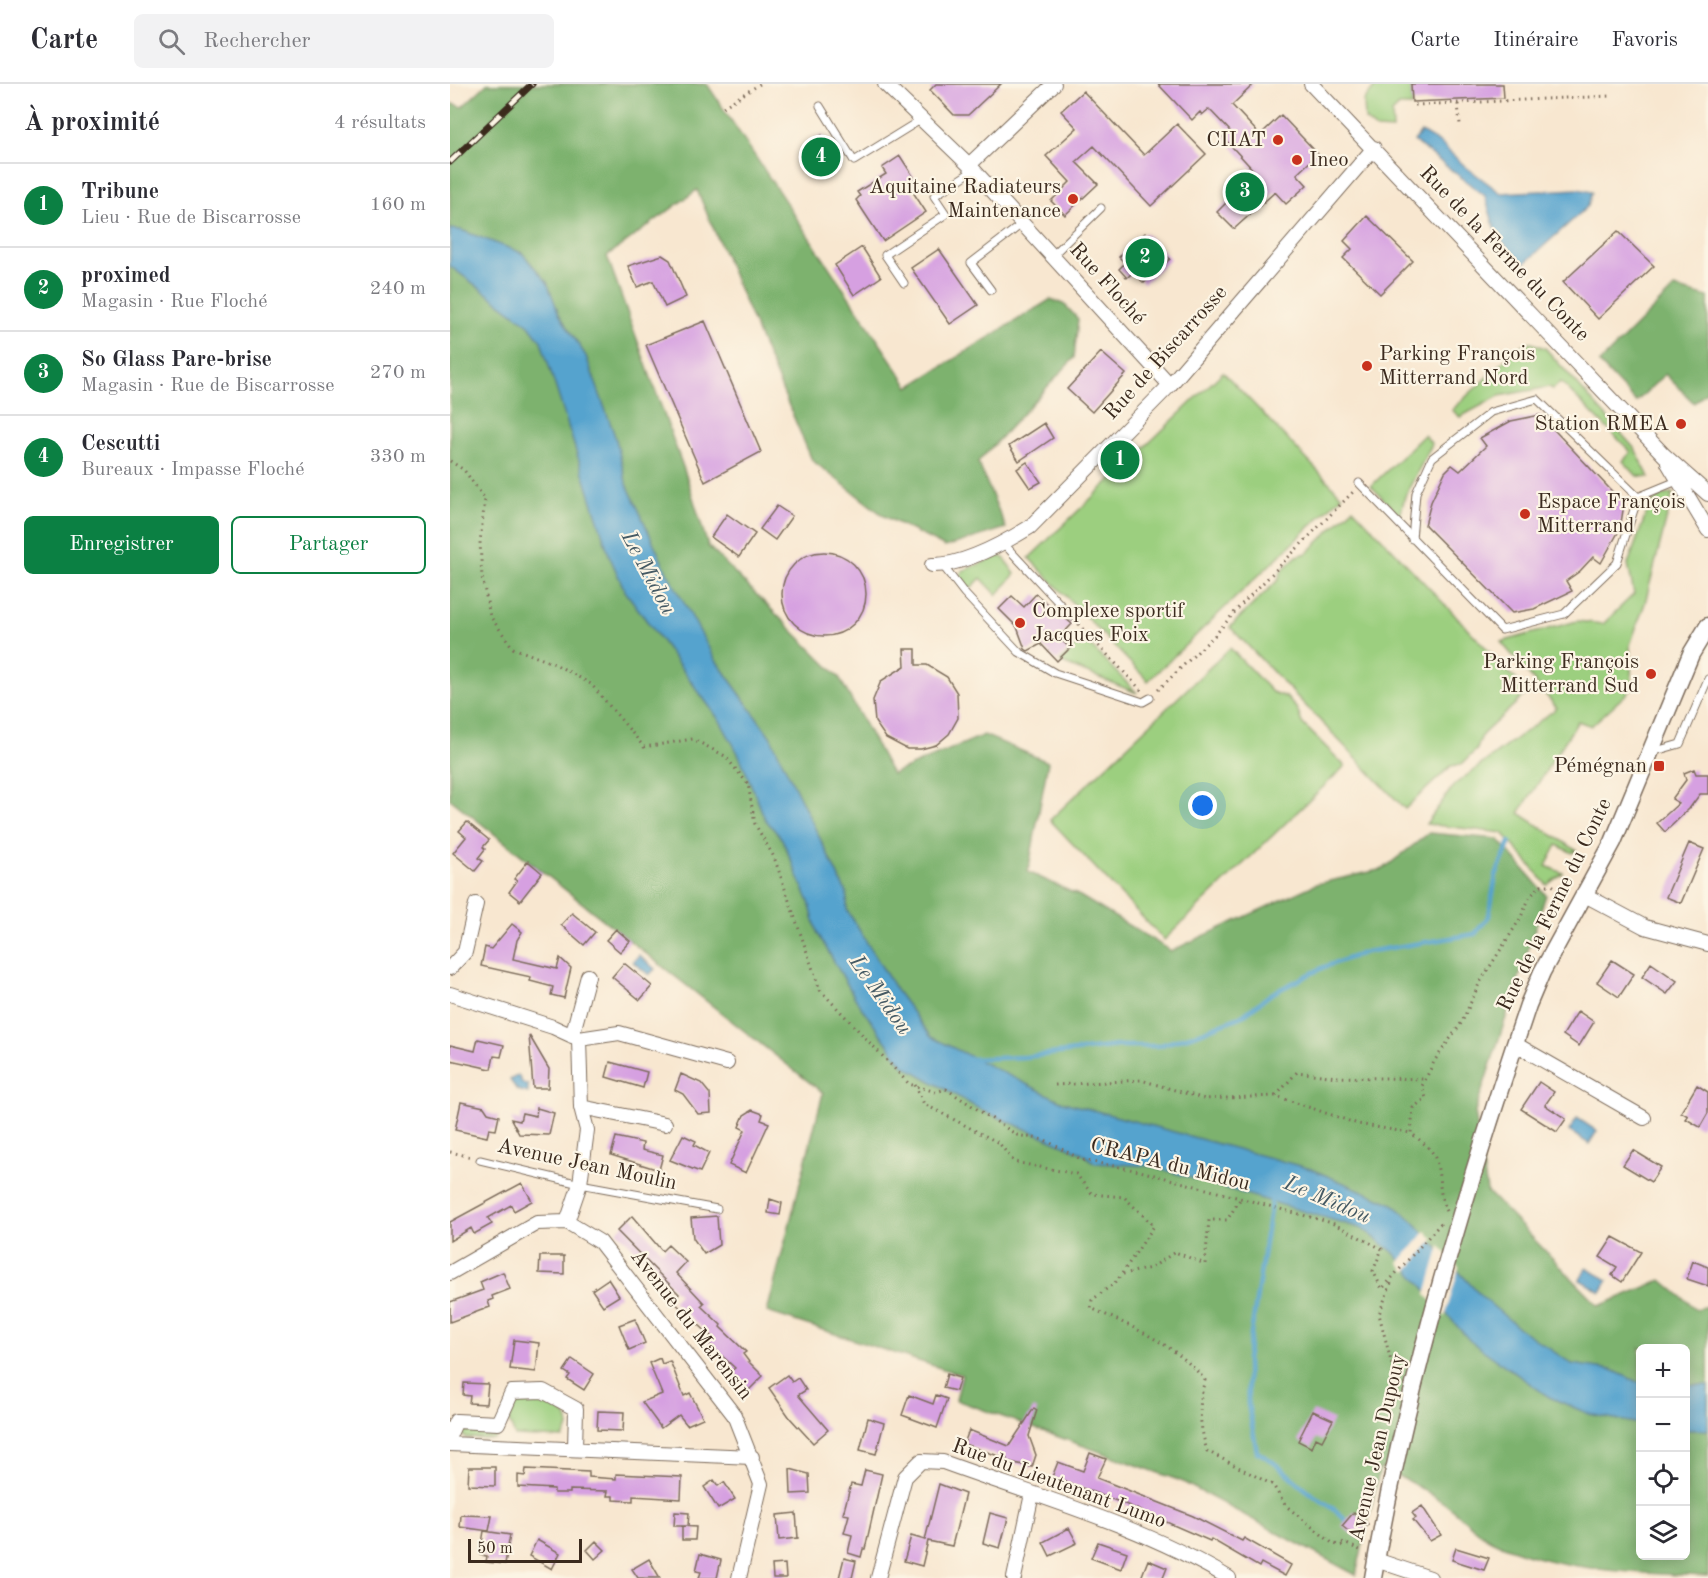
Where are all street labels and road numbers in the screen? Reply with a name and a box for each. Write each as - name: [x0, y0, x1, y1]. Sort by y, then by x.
- street label: Rue de la Ferme du Conte: [1415, 162, 1593, 346]
- street label: Rue Floché: [1065, 239, 1149, 329]
- street label: Rue de Biscarrosse: [1100, 282, 1232, 424]
- street label: Rue de la Ferme du Conte: [1494, 795, 1616, 1015]
- street label: CRAPA du Midou: [1088, 1135, 1252, 1195]
- street label: Avenue Jean Moulin: [495, 1136, 679, 1194]
- street label: Avenue du Marensin: [626, 1246, 756, 1404]
- street label: Avenue Jean Dupouy: [1346, 1352, 1410, 1544]
- street label: Rue du Lieutenant Lumo: [949, 1435, 1169, 1533]

